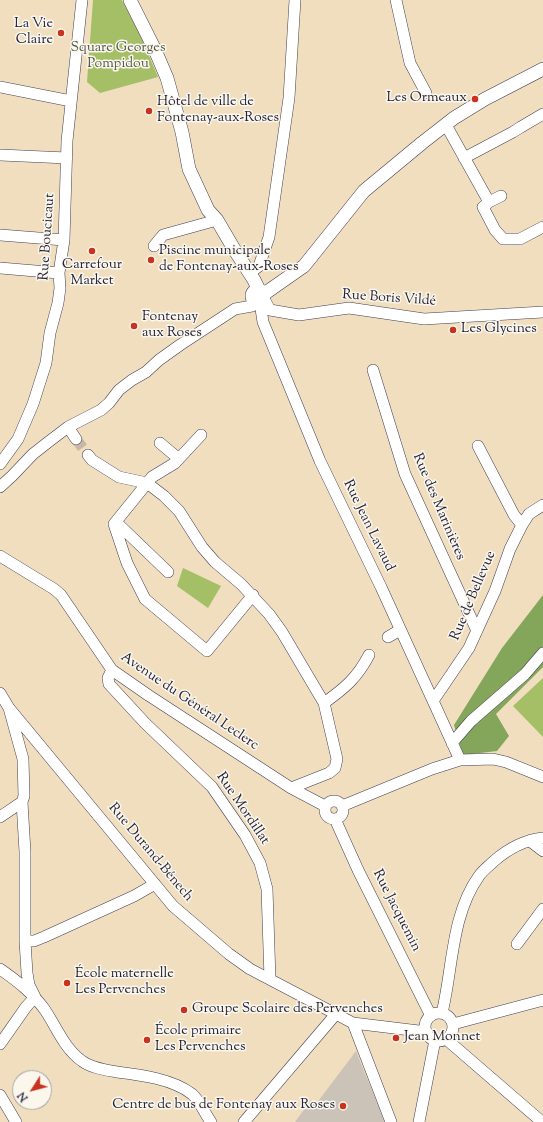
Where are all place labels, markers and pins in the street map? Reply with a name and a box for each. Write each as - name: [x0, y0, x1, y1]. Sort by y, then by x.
- place label: La Vie Claire: [14, 17, 53, 50]
- marker: La Vie Claire: [56, 28, 66, 38]
- place label: Les Ormeaux: [386, 91, 467, 107]
- marker: Les Ormeaux: [470, 94, 480, 104]
- place label: Hôtel de ville de Fontenay-aux-Roses: [157, 95, 279, 128]
- marker: Hôtel de ville de Fontenay-aux-Roses: [144, 106, 154, 116]
- place label: Piscine municipale de Fontenay-aux-Roses: [159, 244, 298, 276]
- marker: Carrefour Market: [87, 246, 97, 256]
- marker: Piscine municipale de Fontenay-aux-Roses: [146, 255, 156, 265]
- place label: Carrefour Market: [62, 258, 122, 290]
- place label: Fontenay aux Roses: [142, 310, 202, 342]
- marker: Fontenay aux Roses: [129, 321, 139, 331]
- place label: Les Glycines: [461, 322, 537, 338]
- marker: Les Glycines: [448, 325, 458, 335]
- place label: École maternelle Les Pervenches: [75, 967, 174, 1000]
- marker: École maternelle Les Pervenches: [62, 978, 72, 988]
- place label: Groupe Scolaire des Pervenches: [192, 1002, 383, 1018]
- marker: Groupe Scolaire des Pervenches: [179, 1005, 189, 1015]
- place label: École primaire Les Pervenches: [155, 1024, 245, 1056]
- place label: Jean Monnet: [404, 1030, 480, 1046]
- marker: Jean Monnet: [391, 1033, 401, 1043]
- marker: École primaire Les Pervenches: [142, 1035, 152, 1045]
- place label: Centre de bus de Fontenay aux Roses: [112, 1098, 335, 1114]
- marker: Centre de bus de Fontenay aux Roses: [338, 1101, 348, 1111]

